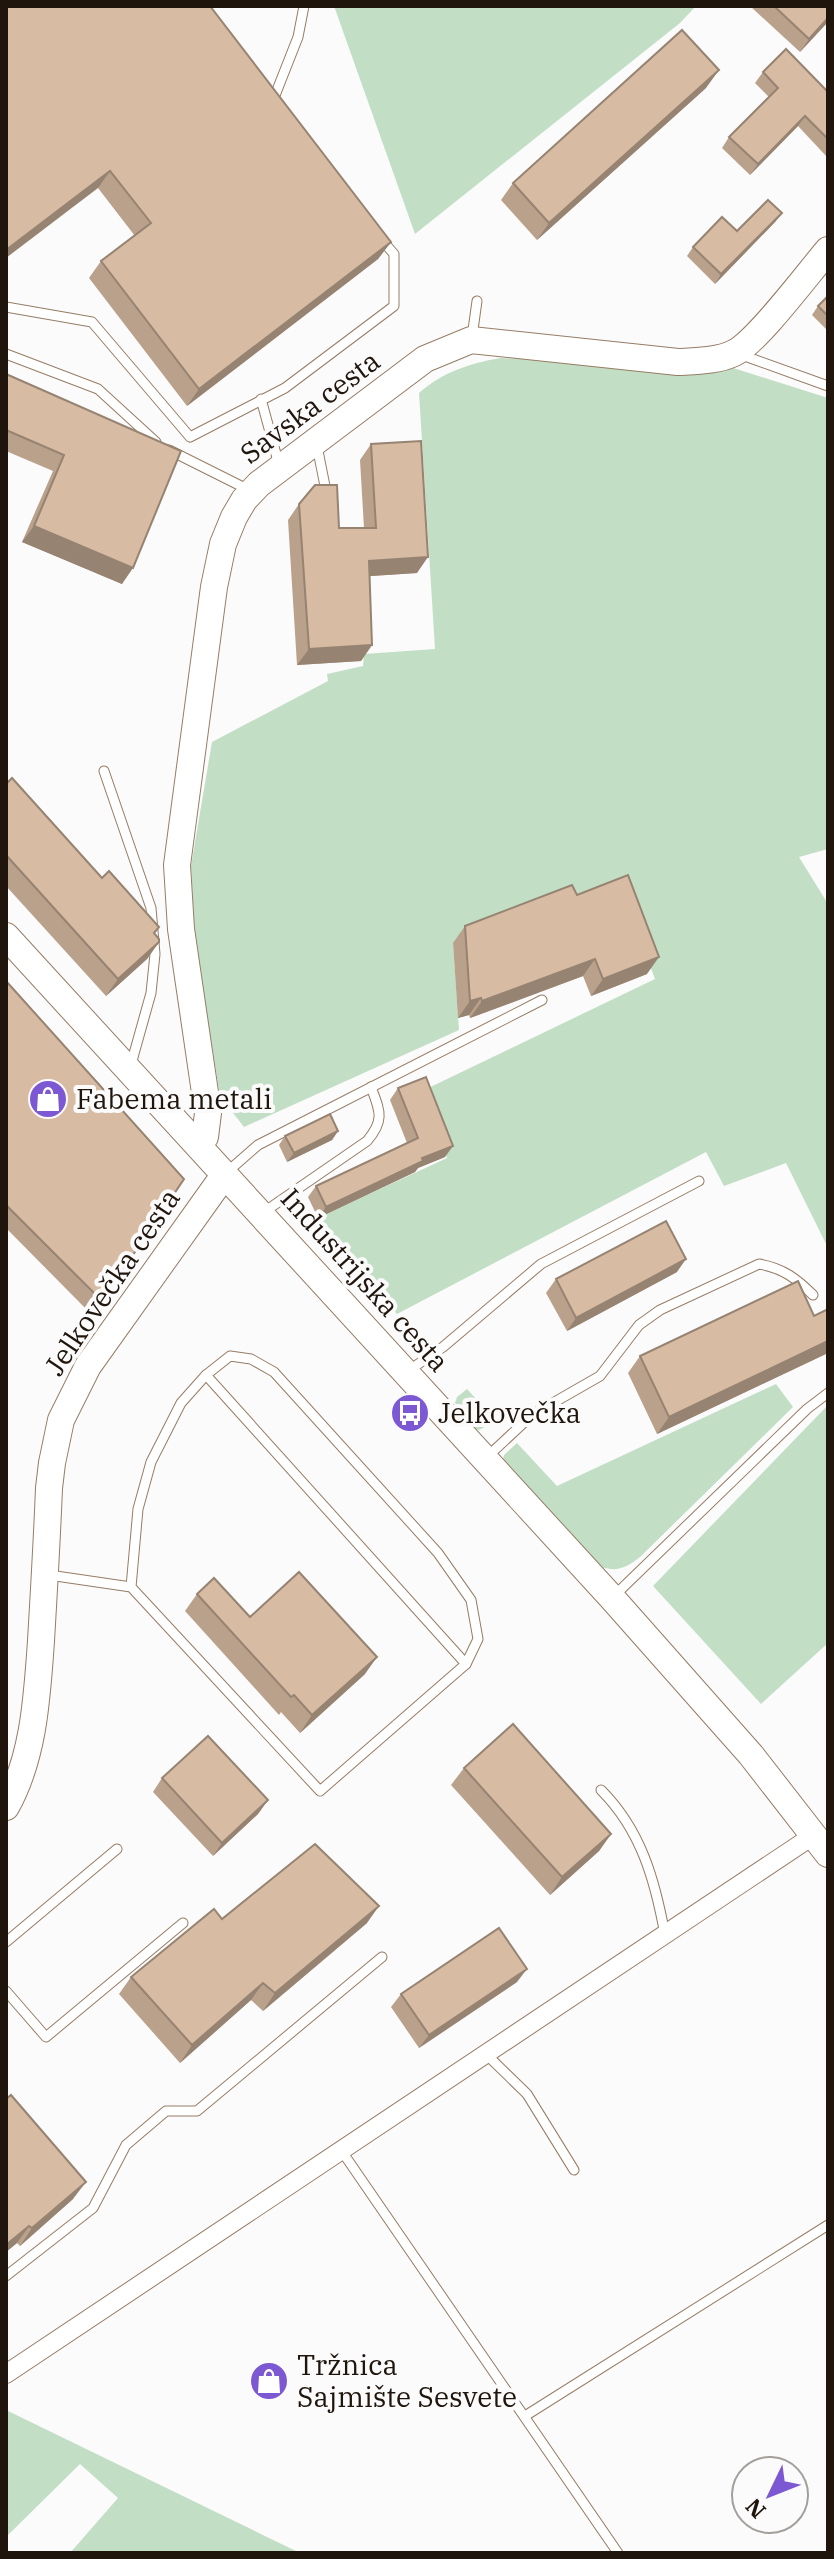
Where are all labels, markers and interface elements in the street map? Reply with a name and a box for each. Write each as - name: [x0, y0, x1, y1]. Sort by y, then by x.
- street label: Savska cesta: [232, 342, 387, 471]
- shop icon: Fabema metali: [27, 1078, 69, 1120]
- place label: Fabema metali: [76, 1080, 272, 1117]
- street label: Industrijska cesta: [273, 1180, 458, 1379]
- street label: Jelkovečka cesta: [35, 1181, 188, 1382]
- bus stop icon: Jelkovečka: [389, 1392, 431, 1434]
- place label: Jelkovečka: [438, 1394, 581, 1431]
- place label: Tržnica Sajmište Sesvete: [297, 2346, 517, 2415]
- shop icon: Tržnica Sajmište Sesvete: [248, 2360, 290, 2402]
- north arrow: [730, 2455, 810, 2535]
- text: N: [738, 2493, 772, 2525]

